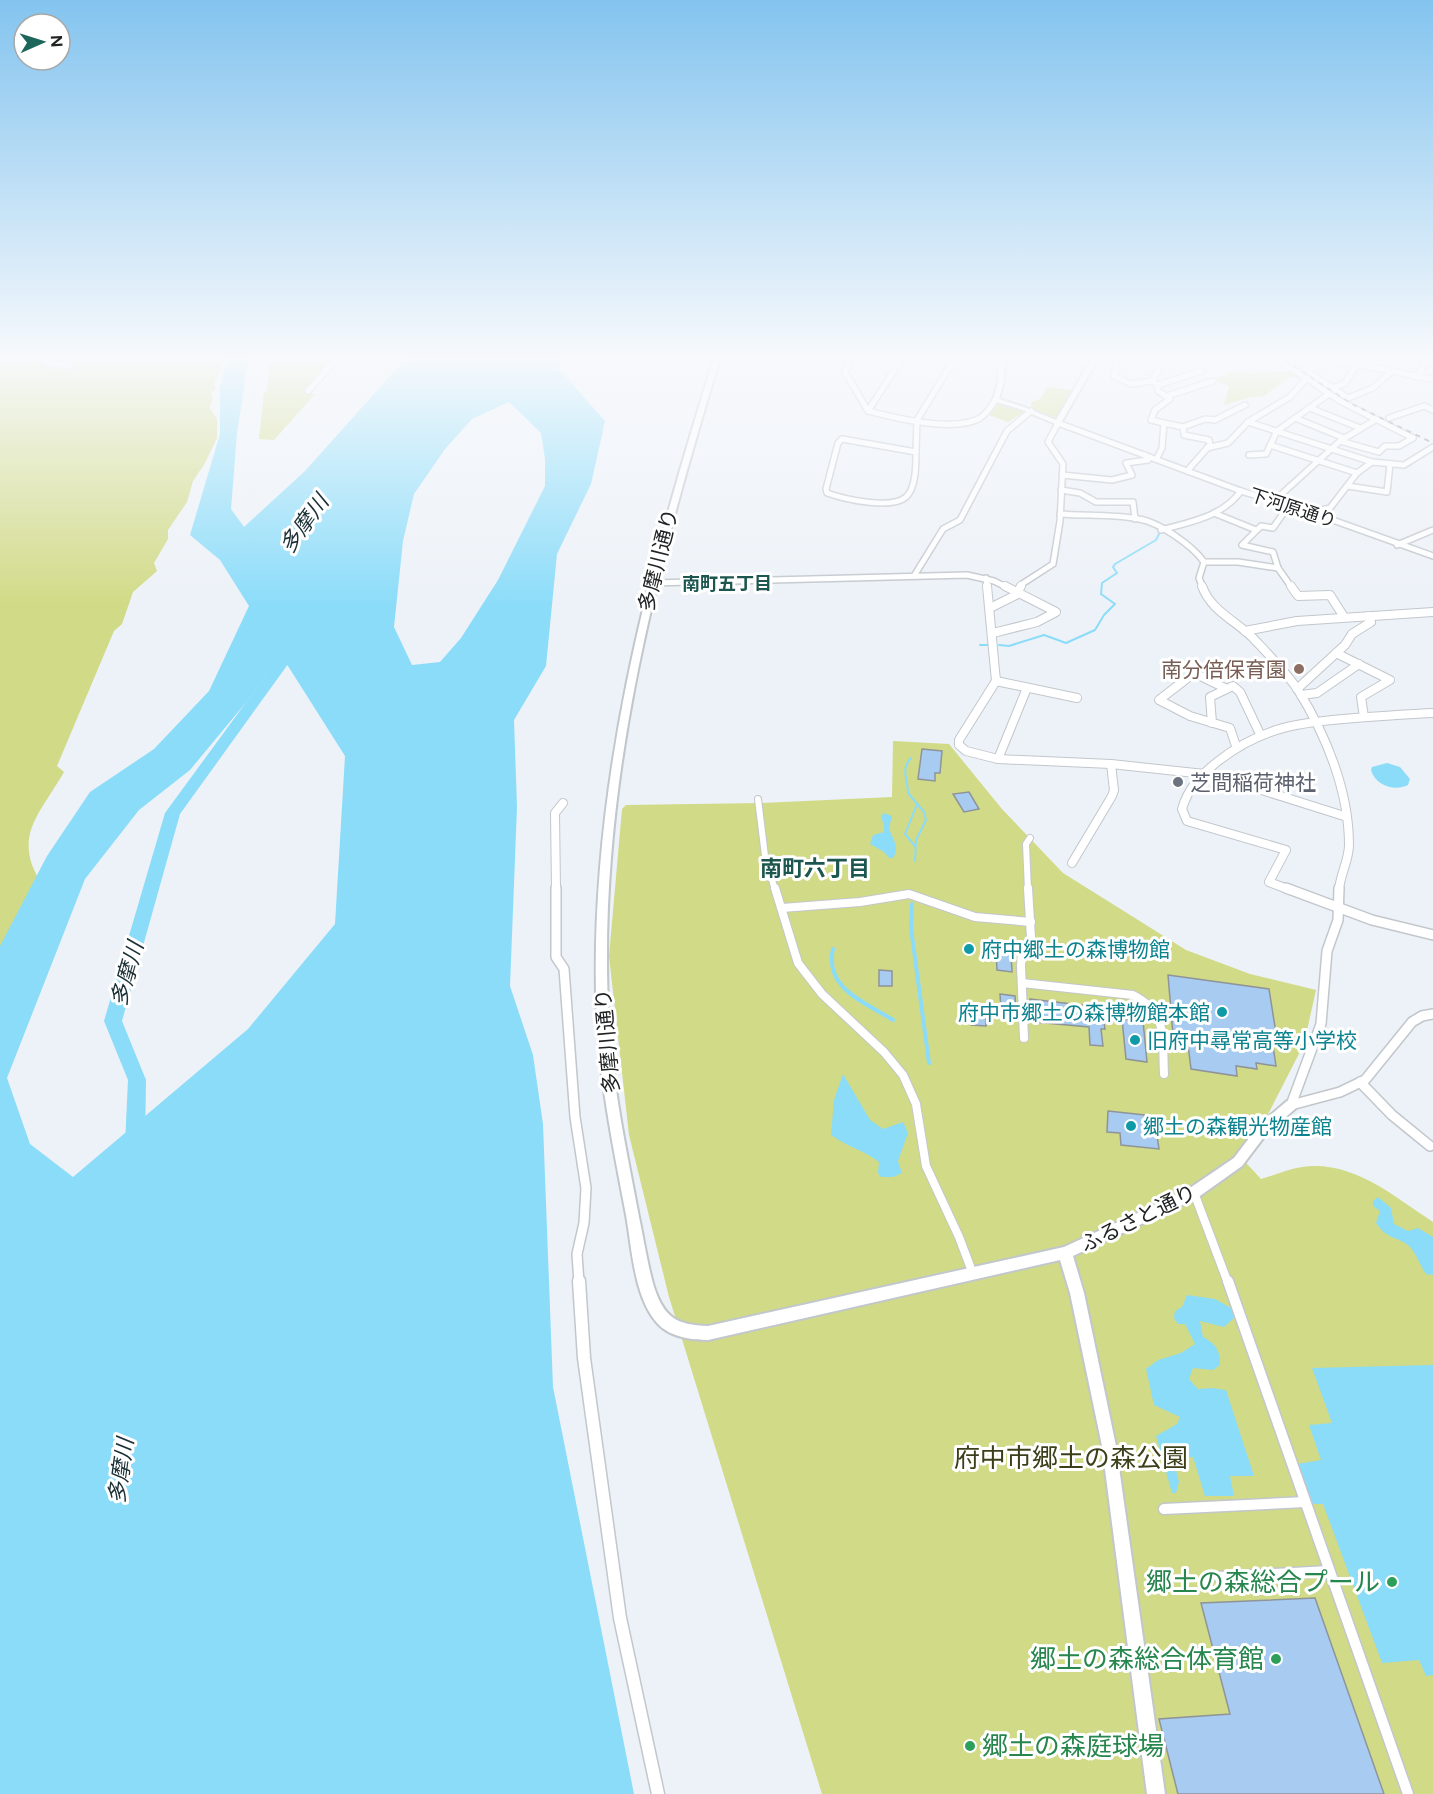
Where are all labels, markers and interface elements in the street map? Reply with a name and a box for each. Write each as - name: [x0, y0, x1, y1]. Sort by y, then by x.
- north arrow: [12, 12, 72, 72]
- text: N: [47, 35, 66, 48]
- street label: 下河原通り: [1247, 484, 1339, 532]
- water label: 多摩川: [274, 488, 335, 559]
- street label: 多摩川通り: [633, 506, 683, 614]
- district label: 南町五丁目: [682, 573, 772, 595]
- place label: 南分倍保育園: [1161, 657, 1287, 682]
- marker: 南分倍保育園: [1292, 662, 1306, 676]
- place label: 芝間稲荷神社: [1190, 770, 1316, 795]
- marker: 芝間稲荷神社: [1171, 775, 1185, 789]
- district label: 南町六丁目: [760, 855, 870, 882]
- water label: 多摩川: [105, 937, 150, 1009]
- place label: 府中郷土の森博物館: [981, 937, 1170, 962]
- marker: 府中郷土の森博物館: [962, 942, 976, 956]
- street label: 多摩川通り: [590, 988, 624, 1094]
- place label: 府中市郷土の森博物館本館: [958, 1000, 1210, 1025]
- marker: 府中市郷土の森博物館本館: [1215, 1005, 1229, 1019]
- place label: 旧府中尋常高等小学校: [1147, 1028, 1357, 1053]
- marker: 旧府中尋常高等小学校: [1128, 1033, 1142, 1047]
- place label: 郷土の森観光物産館: [1143, 1114, 1332, 1139]
- marker: 郷土の森観光物産館: [1124, 1119, 1138, 1133]
- street label: ふるさと通り: [1076, 1179, 1200, 1257]
- water label: 多摩川: [103, 1434, 139, 1506]
- park label: 府中市郷土の森公園: [954, 1442, 1188, 1474]
- place label: 郷土の森総合プール: [1146, 1566, 1380, 1598]
- marker: 郷土の森総合プール: [1385, 1575, 1399, 1589]
- place label: 郷土の森総合体育館: [1030, 1643, 1264, 1675]
- marker: 郷土の森総合体育館: [1269, 1652, 1283, 1666]
- place label: 郷土の森庭球場: [982, 1730, 1164, 1762]
- marker: 郷土の森庭球場: [963, 1739, 977, 1753]

